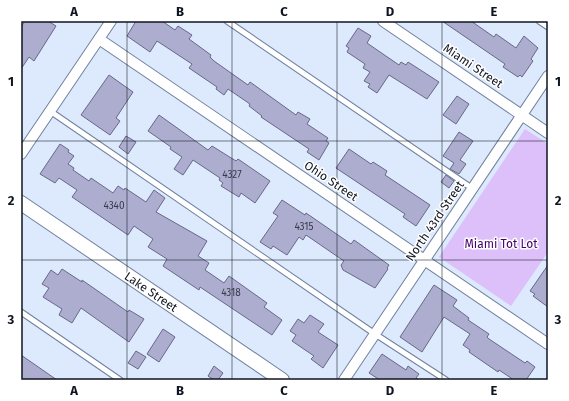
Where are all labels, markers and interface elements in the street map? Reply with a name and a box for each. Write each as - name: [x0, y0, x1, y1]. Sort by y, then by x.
- text: A: [69, 4, 78, 19]
- text: B: [176, 4, 184, 19]
- text: C: [280, 4, 288, 19]
- text: D: [386, 4, 395, 19]
- text: E: [491, 4, 498, 19]
- street label: Miami Street: [441, 41, 506, 91]
- text: 1: [8, 74, 14, 89]
- text: 1: [555, 74, 561, 89]
- street label: Ohio Street: [302, 158, 361, 204]
- house number: 4327: [222, 169, 242, 181]
- street label: North 43rd Street: [403, 178, 467, 264]
- text: 2: [8, 193, 15, 208]
- text: 2: [555, 193, 562, 208]
- house number: 4340: [104, 200, 125, 212]
- house number: 4315: [294, 221, 314, 233]
- park label: Miami Tot Lot: [464, 237, 538, 251]
- street label: Lake Street: [122, 269, 181, 315]
- house number: 4318: [221, 287, 241, 299]
- text: 3: [7, 312, 15, 327]
- text: 3: [554, 312, 562, 327]
- text: A: [69, 383, 78, 398]
- text: B: [176, 383, 184, 398]
- text: C: [280, 383, 288, 398]
- text: D: [386, 383, 395, 398]
- text: E: [491, 383, 498, 398]

